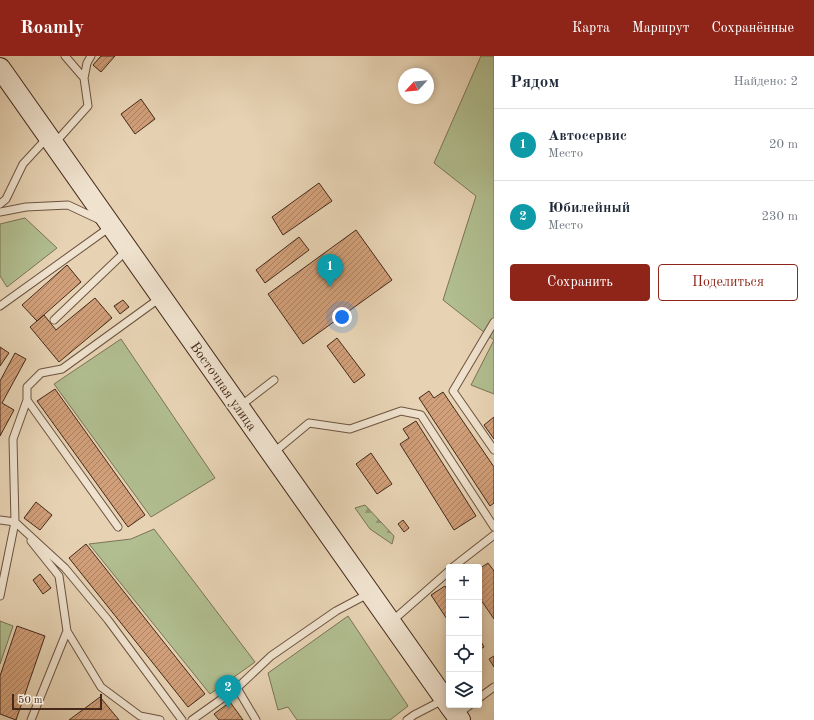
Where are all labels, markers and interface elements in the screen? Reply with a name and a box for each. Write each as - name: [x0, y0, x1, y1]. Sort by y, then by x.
- text: Roamly: [20, 19, 84, 38]
- text: Карта: [572, 21, 610, 35]
- text: Маршрут: [632, 21, 689, 35]
- text: Сохранённые: [711, 21, 794, 35]
- north arrow: [398, 68, 434, 104]
- text: Рядом: [510, 74, 559, 91]
- text: Найдено: 2: [734, 75, 798, 88]
- text: Автосервис: [548, 129, 627, 144]
- text: 1: [519, 138, 527, 151]
- text: 20 m: [769, 138, 798, 151]
- text: Место: [548, 147, 583, 160]
- text: Юбилейный: [548, 201, 630, 216]
- text: 2: [519, 210, 527, 223]
- text: 230 m: [761, 210, 798, 223]
- text: Место: [548, 219, 583, 232]
- pin: 1: [317, 254, 343, 287]
- button: Сохранить: [510, 264, 650, 301]
- button: Поделиться: [658, 264, 798, 301]
- your location: [332, 307, 352, 327]
- street label: Восточная улица: [187, 340, 259, 434]
- map controls: [446, 564, 482, 708]
- button: +: [446, 564, 482, 600]
- button: −: [446, 600, 482, 636]
- button: locate: [446, 636, 482, 672]
- button: layers: [446, 672, 482, 708]
- pin: 2: [215, 675, 241, 708]
- scale bar: [12, 692, 102, 711]
- text: 50 m: [18, 695, 43, 706]

